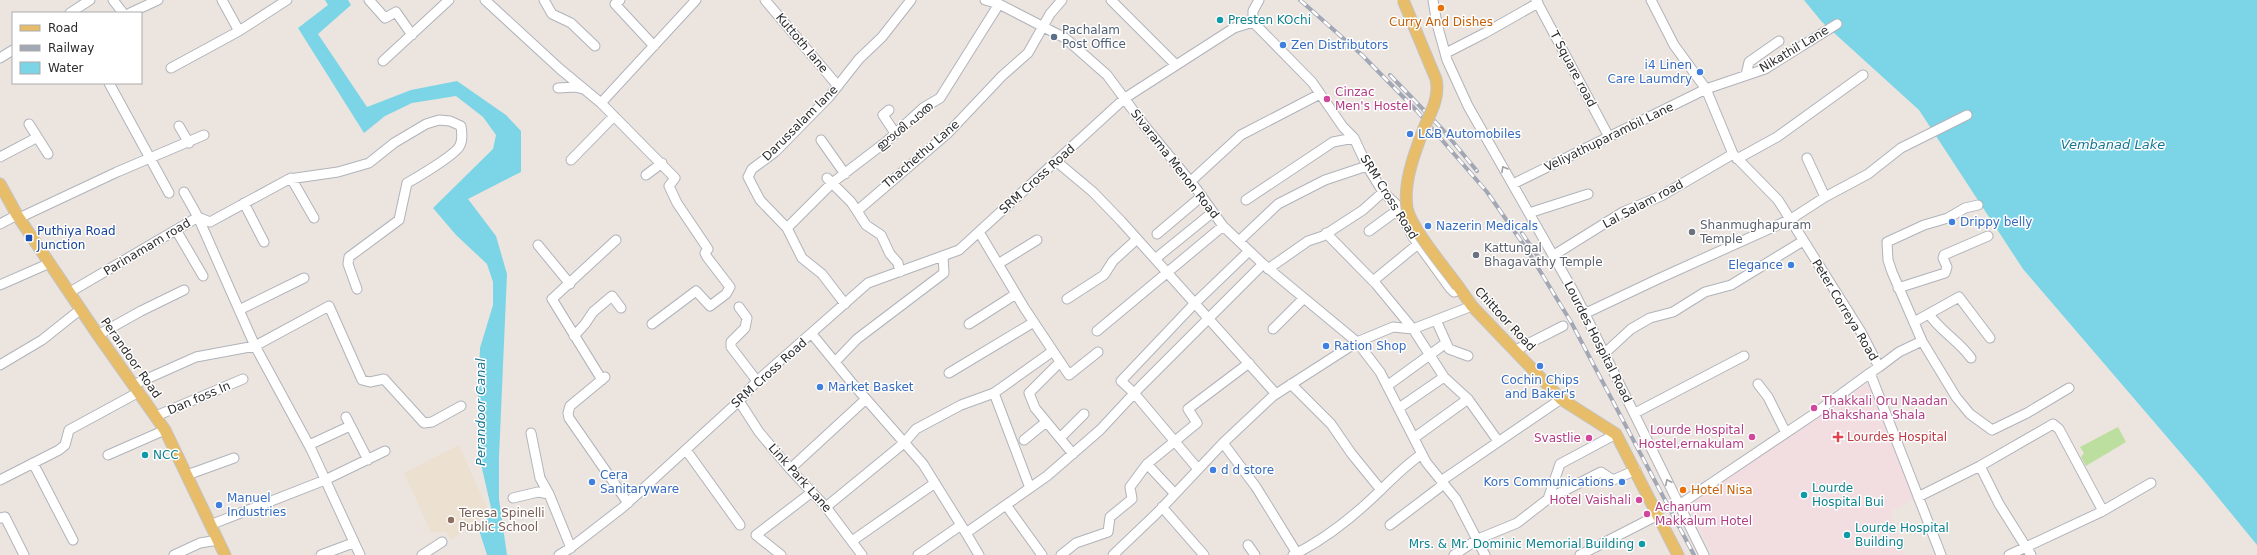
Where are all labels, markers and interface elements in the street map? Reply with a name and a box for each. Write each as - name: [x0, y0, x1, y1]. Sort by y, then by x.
- marker: Curry And Dishes: [1436, 3, 1446, 13]
- street label: Kuttoth lane: [773, 10, 831, 76]
- legend: [12, 12, 142, 84]
- place label: Presten KOchi: [1228, 13, 1311, 27]
- marker: Presten KOchi: [1215, 15, 1225, 25]
- place label: Curry And Dishes: [1389, 15, 1493, 29]
- text: Road: [48, 21, 78, 35]
- place label: Pachalam Post Office: [1062, 23, 1126, 51]
- street label: Nikathil Lane: [1757, 23, 1831, 75]
- street label: T Square road: [1547, 28, 1599, 109]
- marker: Pachalam Post Office: [1049, 32, 1059, 42]
- place label: Zen Distributors: [1291, 38, 1388, 52]
- marker: Zen Distributors: [1278, 40, 1288, 50]
- text: Railway: [48, 41, 94, 55]
- place label: i4 Linen Care Laumdry: [1607, 58, 1692, 86]
- text: Water: [48, 61, 84, 75]
- marker: i4 Linen Care Laumdry: [1695, 67, 1705, 77]
- street label: Darussalam lane: [759, 82, 841, 164]
- place label: Cinzac Men's Hostel: [1335, 85, 1412, 113]
- marker: Cinzac Men's Hostel: [1322, 94, 1332, 104]
- street label: ഈശി പാത: [874, 99, 936, 153]
- street label: Veliyathuparambil Lane: [1542, 100, 1676, 174]
- street label: Sivarama Menon Road: [1128, 107, 1222, 221]
- street label: Thachethu Lane: [879, 117, 962, 192]
- place label: L&B Automobiles: [1418, 127, 1521, 141]
- marker: L&B Automobiles: [1405, 129, 1415, 139]
- water label: Vembanad Lake: [2061, 137, 2165, 152]
- street label: SRM Cross Road: [996, 141, 1078, 217]
- street label: SRM Cross Road: [1357, 152, 1421, 242]
- one-way arrow: [1501, 166, 1508, 173]
- street label: Lal Salam road: [1600, 177, 1686, 231]
- place label: Drippy belly: [1960, 215, 2032, 229]
- street label: Parinamam road: [101, 216, 193, 278]
- marker: Drippy belly: [1947, 217, 1957, 227]
- place label: Shanmughapuram Temple: [1699, 218, 1811, 246]
- place label: Nazerin Medicals: [1436, 219, 1538, 233]
- marker: Nazerin Medicals: [1423, 221, 1433, 231]
- place label: Puthiya Road Junction: [36, 224, 116, 252]
- marker: Shanmughapuram Temple: [1687, 227, 1697, 237]
- marker: Puthiya Road Junction: [24, 233, 34, 243]
- place label: Kattungal Bhagavathy Temple: [1484, 241, 1603, 269]
- marker: Kattungal Bhagavathy Temple: [1471, 250, 1481, 260]
- street label: Peter Correya Road: [1809, 257, 1881, 363]
- place label: Elegance: [1728, 258, 1783, 272]
- marker: Elegance: [1786, 260, 1796, 270]
- street label: Lourdes Hospital Road: [1561, 279, 1635, 405]
- street label: Chittoor Road: [1472, 284, 1538, 354]
- street label: Perandoor Road: [98, 315, 164, 401]
- street label: SRM Cross Road: [728, 335, 810, 411]
- place label: Ration Shop: [1334, 339, 1406, 353]
- marker: Ration Shop: [1321, 341, 1331, 351]
- water label: Perandoor Canal: [473, 358, 488, 466]
- marker: Cochin Chips and Baker's: [1535, 361, 1545, 371]
- place label: Cochin Chips and Baker's: [1501, 373, 1579, 401]
- street label: Dan foss ln: [165, 378, 233, 418]
- place label: Market Basket: [828, 380, 914, 394]
- marker: Market Basket: [815, 382, 825, 392]
- place label: Thakkali Oru Naadan Bhakshana Shala: [1821, 394, 1948, 422]
- marker: Thakkali Oru Naadan Bhakshana Shala: [1809, 403, 1819, 413]
- place label: Lourde Hospital Hostel,ernakulam: [1639, 423, 1744, 451]
- place label: Lourdes Hospital: [1847, 430, 1947, 444]
- place label: Svastlie: [1534, 431, 1581, 445]
- marker: Lourdes Hospital: [1832, 431, 1844, 443]
- marker: Lourde Hospital Hostel,ernakulam: [1747, 432, 1757, 442]
- marker: Svastlie: [1584, 433, 1594, 443]
- street label: Link Park Lane: [766, 441, 834, 515]
- place label: NCC: [153, 448, 179, 462]
- marker: NCC: [140, 450, 150, 460]
- place label: d d store: [1221, 463, 1274, 477]
- marker: d d store: [1208, 465, 1218, 475]
- place label: Cera Sanitaryware: [600, 468, 679, 496]
- place label: Kors Communications: [1484, 475, 1614, 489]
- marker: Cera Sanitaryware: [587, 477, 597, 487]
- marker: Kors Communications: [1617, 477, 1627, 487]
- one-way arrow: [1665, 479, 1673, 487]
- place label: Lourde Hospital Bui: [1812, 481, 1884, 509]
- place label: Hotel Nisa: [1691, 483, 1753, 497]
- marker: Hotel Nisa: [1678, 485, 1688, 495]
- marker: Lourde Hospital Bui: [1799, 490, 1809, 500]
- place label: Manuel Industries: [227, 491, 286, 519]
- place label: Hotel Vaishali: [1550, 493, 1631, 507]
- marker: Hotel Vaishali: [1634, 495, 1644, 505]
- marker: Manuel Industries: [214, 500, 224, 510]
- place label: Achanum Makkalum Hotel: [1655, 500, 1752, 528]
- place label: Teresa Spinelli Public School: [458, 506, 545, 534]
- marker: Achanum Makkalum Hotel: [1642, 509, 1652, 519]
- marker: Teresa Spinelli Public School: [446, 515, 456, 525]
- place label: Lourde Hospital Building: [1855, 521, 1949, 549]
- marker: Lourde Hospital Building: [1842, 530, 1852, 540]
- place label: Mrs. & Mr. Dominic Memorial Building: [1409, 537, 1634, 551]
- marker: Mrs. & Mr. Dominic Memorial Building: [1637, 539, 1647, 549]

